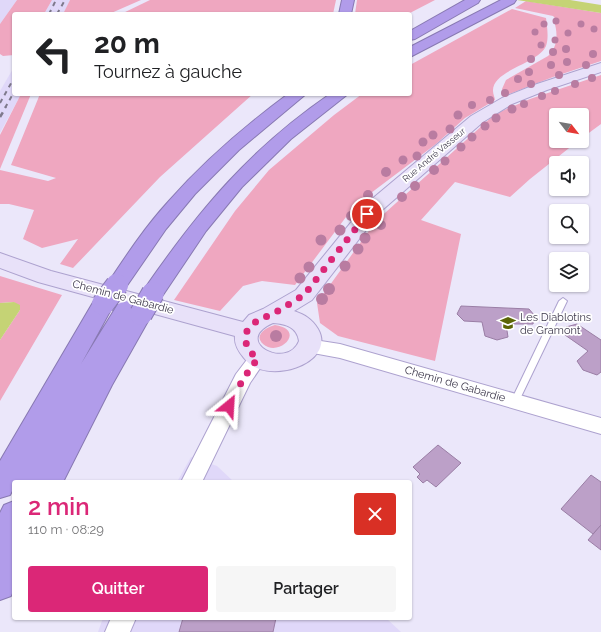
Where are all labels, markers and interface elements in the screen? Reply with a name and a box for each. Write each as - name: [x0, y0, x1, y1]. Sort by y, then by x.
- text: 20 m: [94, 27, 160, 60]
- icon: left: [28, 28, 80, 80]
- text: Tournez à gauche: [94, 61, 242, 82]
- north arrow: [549, 108, 589, 148]
- map controls: [549, 108, 589, 292]
- street label: Rue André Vasseur: [401, 125, 468, 184]
- button: sound: [549, 156, 589, 196]
- pin: [350, 197, 384, 231]
- icon: arrive: [356, 203, 378, 225]
- button: search: [549, 204, 589, 244]
- button: layers: [549, 252, 589, 292]
- street label: Chemin de Gabardie: [71, 277, 176, 317]
- place label: Les Diablotins de Gramont: [520, 311, 591, 337]
- school or university icon: Les Diablotins de Gramont: [499, 314, 517, 332]
- street label: Chemin de Gabardie: [403, 363, 507, 405]
- position arrow: [208, 385, 250, 427]
- text: 2 min: [28, 492, 90, 521]
- button: close: [354, 493, 396, 535]
- text: 110 m · 08:29: [28, 522, 104, 537]
- button: Quitter: [28, 566, 208, 612]
- button: Partager: [216, 566, 396, 612]

